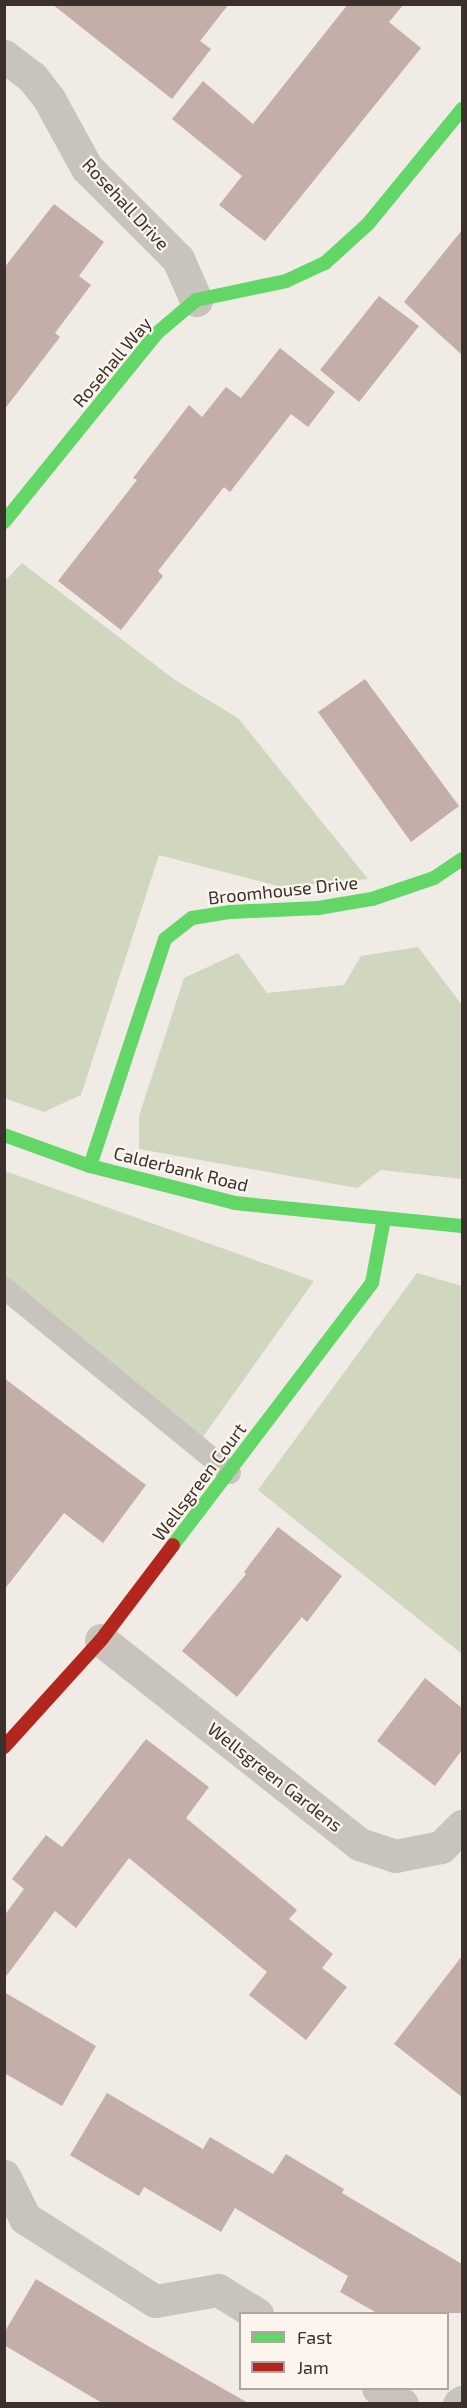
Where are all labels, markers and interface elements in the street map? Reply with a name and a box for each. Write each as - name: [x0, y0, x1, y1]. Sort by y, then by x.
- street label: Rosehall Drive: [78, 154, 174, 254]
- street label: Rosehall Way: [68, 312, 156, 412]
- street label: Broomhouse Drive: [207, 871, 359, 909]
- street label: Calderbank Road: [111, 1142, 251, 1196]
- street label: Wellsgreen Court: [148, 1419, 250, 1545]
- street label: Wellsgreen Gardens: [203, 1718, 347, 1836]
- legend: [239, 2312, 449, 2390]
- text: Fast: [297, 2326, 332, 2348]
- text: Jam: [297, 2356, 329, 2378]

